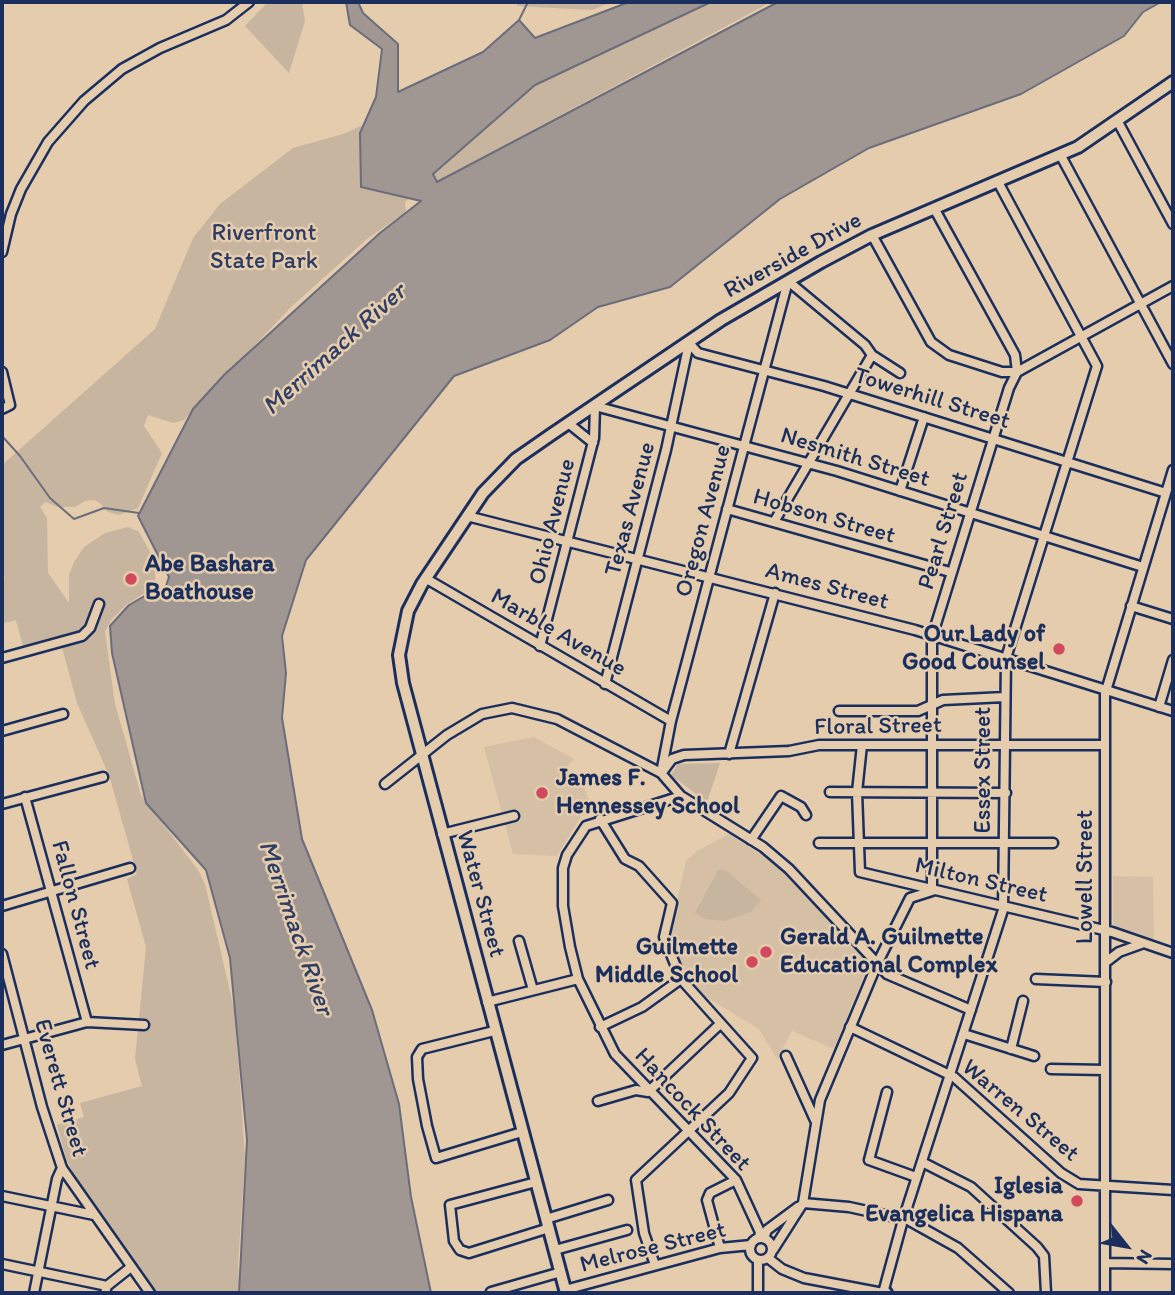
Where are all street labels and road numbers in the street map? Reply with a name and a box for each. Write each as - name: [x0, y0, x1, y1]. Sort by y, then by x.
- street label: Riverside Drive: [719, 206, 867, 306]
- street label: Towerhill Street: [851, 362, 1013, 436]
- street label: Nesmith Street: [777, 422, 933, 494]
- street label: Texas Avenue: [599, 439, 663, 579]
- street label: Oregon Avenue: [670, 442, 738, 600]
- street label: Ohio Avenue: [523, 456, 583, 588]
- street label: Pearl Street: [912, 469, 976, 593]
- street label: Hobson Street: [750, 483, 898, 551]
- street label: Ames Street: [762, 557, 892, 617]
- street label: Marble Avenue: [485, 583, 631, 683]
- street label: Essex Street: [970, 707, 998, 833]
- street label: Floral Street: [814, 711, 942, 743]
- street label: Lowell Street: [1072, 810, 1100, 944]
- street label: Water Street: [449, 827, 511, 961]
- street label: Fallon Street: [44, 837, 106, 973]
- street label: Milton Street: [912, 852, 1050, 910]
- street label: Everett Street: [27, 1016, 93, 1160]
- street label: Hancock Street: [627, 1042, 757, 1178]
- street label: Warren Street: [955, 1054, 1085, 1168]
- street label: Melrose Street: [577, 1216, 729, 1280]

